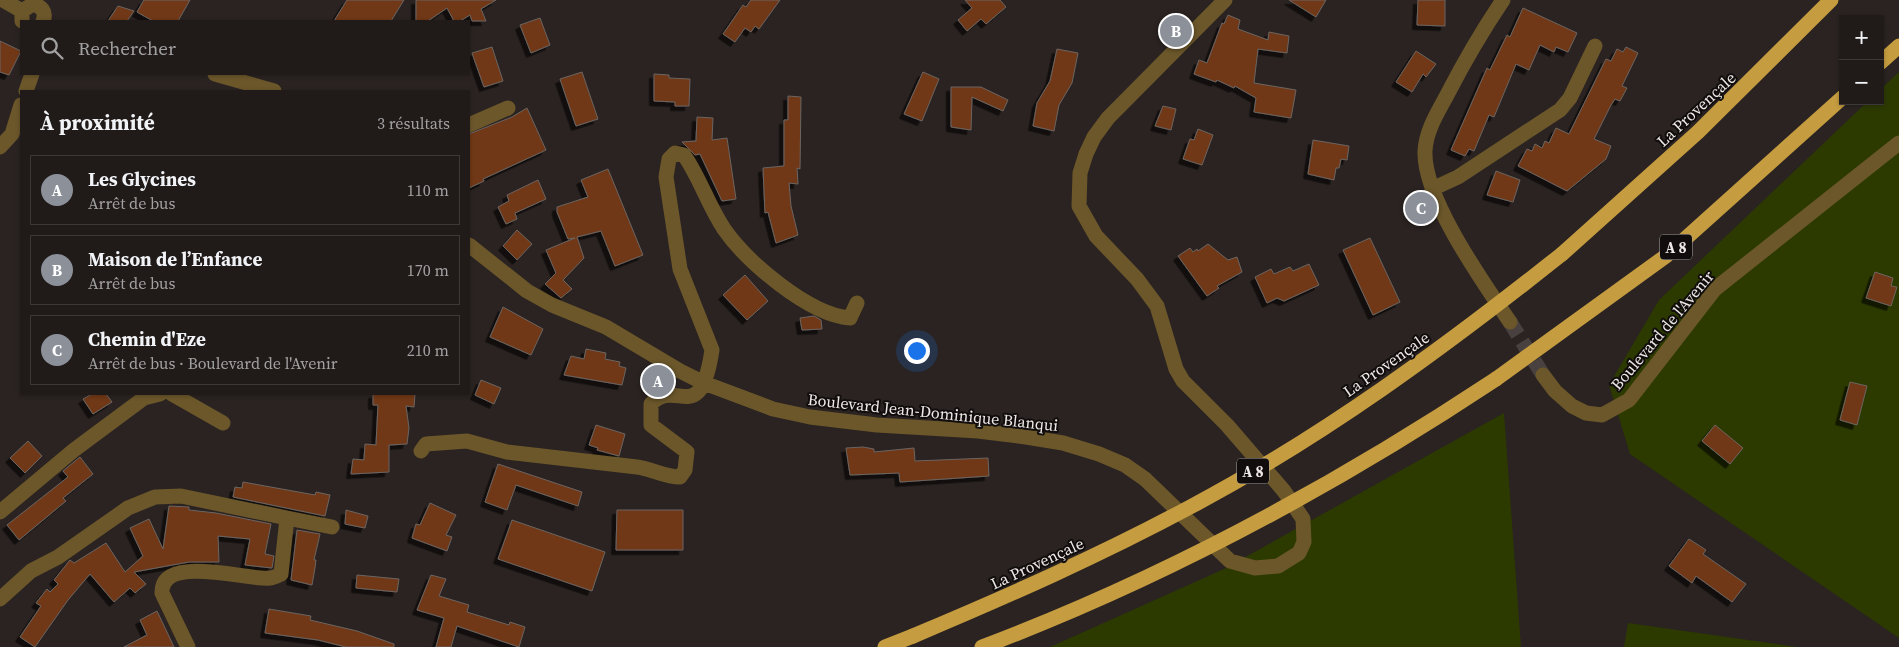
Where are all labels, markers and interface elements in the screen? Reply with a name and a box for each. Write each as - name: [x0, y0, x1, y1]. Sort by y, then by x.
- pin: B: [1160, 12, 1192, 50]
- map controls: [1839, 15, 1884, 105]
- button: +: [1839, 15, 1884, 60]
- search box: [20, 20, 470, 75]
- icon: search: [38, 34, 66, 62]
- text: Rechercher: [78, 35, 176, 61]
- button: −: [1839, 60, 1884, 105]
- street label: La Provençale: [1652, 67, 1740, 151]
- text: À proximité: [40, 108, 155, 137]
- text: 3 résultats: [377, 112, 450, 134]
- text: Les Glycines: [88, 166, 196, 192]
- text: A: [52, 179, 62, 201]
- text: 110 m: [407, 179, 449, 201]
- pin: C: [1405, 189, 1437, 227]
- text: Arrêt de bus: [88, 192, 175, 214]
- road number: A 8: [1660, 234, 1692, 260]
- text: Maison de l’Enfance: [88, 246, 262, 272]
- text: B: [52, 259, 62, 281]
- text: 170 m: [407, 259, 449, 281]
- street label: Boulevard de l'Avenir: [1605, 265, 1719, 394]
- text: Arrêt de bus: [88, 272, 175, 294]
- text: Chemin d'Eze: [88, 326, 206, 352]
- street label: La Provençale: [1339, 326, 1433, 402]
- your location: [904, 338, 930, 364]
- text: C: [52, 339, 62, 361]
- text: 210 m: [407, 339, 449, 361]
- text: Arrêt de bus · Boulevard de l'Avenir: [88, 352, 338, 374]
- pin: A: [642, 362, 674, 400]
- street label: Boulevard Jean-Dominique Blanqui: [807, 388, 1059, 436]
- road number: A 8: [1237, 458, 1269, 484]
- street label: La Provençale: [987, 532, 1087, 594]

